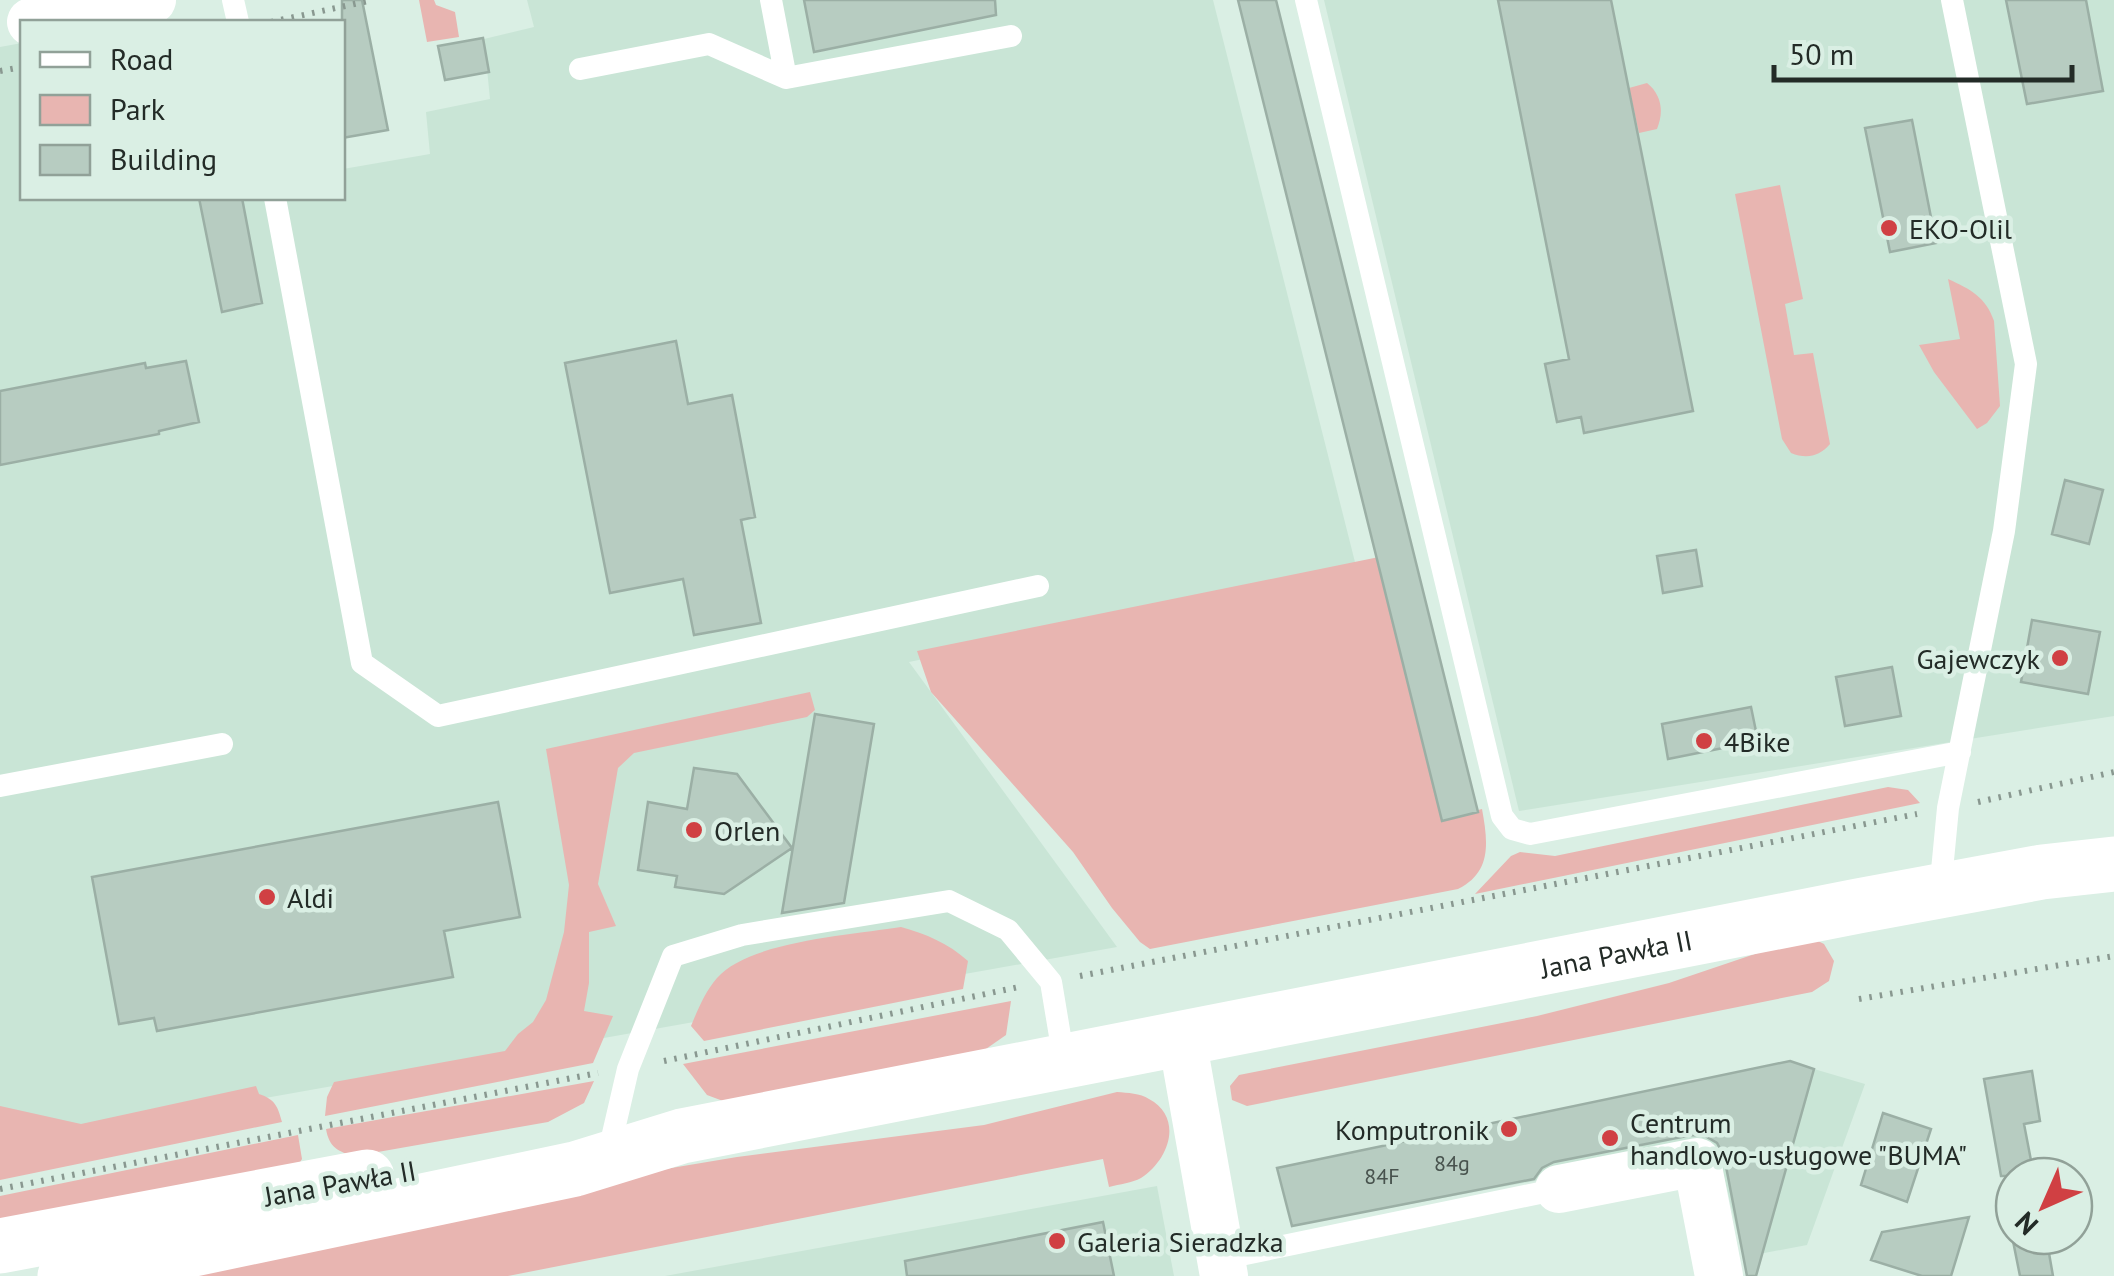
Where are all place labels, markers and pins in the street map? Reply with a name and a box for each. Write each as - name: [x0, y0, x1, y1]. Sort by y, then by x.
- place label: EKO-Olil: [1909, 210, 2012, 247]
- marker: EKO-Olil: [1878, 217, 1900, 239]
- place label: Gajewczyk: [1916, 640, 2041, 677]
- marker: Gajewczyk: [2049, 647, 2071, 669]
- place label: 4Bike: [1724, 723, 1790, 760]
- marker: 4Bike: [1693, 730, 1715, 752]
- place label: Orlen: [714, 812, 780, 849]
- marker: Orlen: [683, 819, 705, 841]
- place label: Aldi: [287, 879, 334, 916]
- marker: Aldi: [256, 886, 278, 908]
- place label: Centrum handlowo-usługowe "BUMA": [1630, 1104, 1967, 1173]
- place label: Komputronik: [1335, 1111, 1490, 1148]
- marker: Komputronik: [1498, 1118, 1520, 1140]
- marker: Centrum handlowo-usługowe "BUMA": [1599, 1127, 1621, 1149]
- place label: Galeria Sieradzka: [1077, 1223, 1284, 1260]
- marker: Galeria Sieradzka: [1046, 1230, 1068, 1252]

